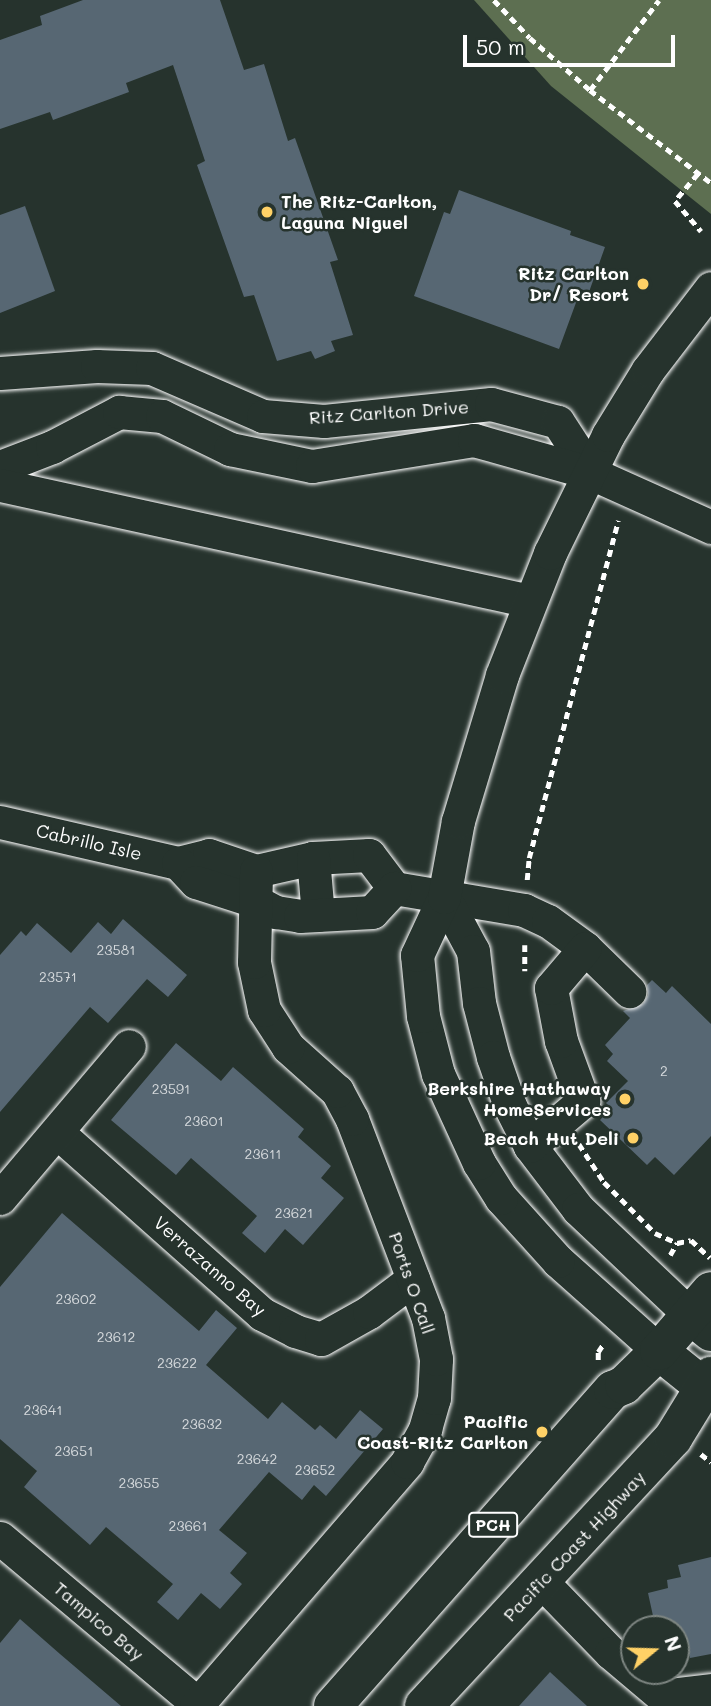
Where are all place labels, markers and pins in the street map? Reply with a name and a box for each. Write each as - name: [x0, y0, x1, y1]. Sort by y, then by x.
- place label: The Ritz-Carlton, Laguna Niguel: [281, 191, 437, 234]
- marker: The Ritz-Carlton, Laguna Niguel: [259, 204, 275, 220]
- place label: Ritz Carlton Dr/ Resort: [518, 263, 629, 306]
- marker: Ritz Carlton Dr/ Resort: [635, 276, 651, 292]
- place label: Berkshire Hathaway HomeServices: [427, 1078, 611, 1120]
- marker: Berkshire Hathaway HomeServices: [617, 1091, 633, 1107]
- place label: Beach Hut Deli: [484, 1127, 619, 1149]
- marker: Beach Hut Deli: [625, 1130, 641, 1146]
- place label: Pacific Coast-Ritz Carlton: [357, 1411, 528, 1454]
- marker: Pacific Coast-Ritz Carlton: [534, 1424, 550, 1440]

